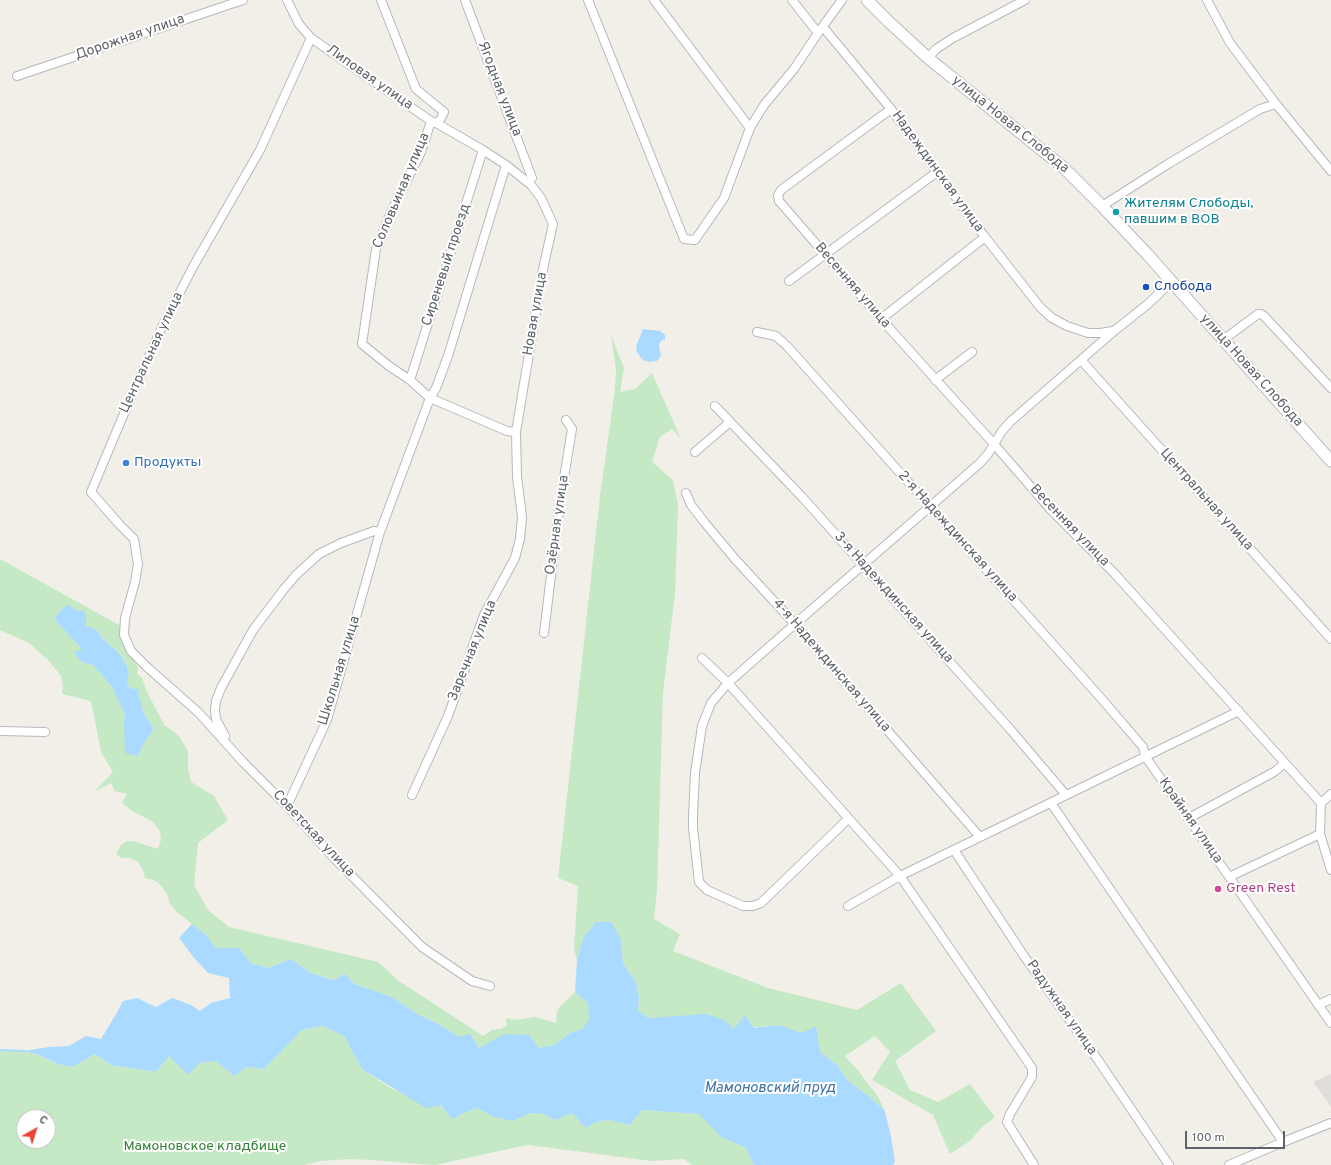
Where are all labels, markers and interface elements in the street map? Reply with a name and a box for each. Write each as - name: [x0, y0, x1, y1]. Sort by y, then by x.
- street label: Дорожная улица: [73, 11, 187, 65]
- street label: Ягодная улица: [473, 39, 525, 139]
- street label: Липовая улица: [322, 42, 416, 114]
- street label: улица Новая Слобода: [948, 73, 1072, 177]
- street label: Надеждинская улица: [887, 108, 987, 236]
- street label: Соловьиная улица: [370, 131, 434, 251]
- place label: Жителям Слободы, павшим в ВОВ: [1124, 196, 1253, 228]
- street label: Сиреневый проезд: [419, 202, 475, 328]
- marker: Жителям Слободы, павшим в ВОВ: [1111, 207, 1121, 217]
- street label: Весенняя улица: [810, 240, 894, 332]
- street label: Новая улица: [520, 271, 552, 357]
- place label: Слобода: [1154, 279, 1212, 295]
- marker: Слобода: [1141, 282, 1151, 292]
- street label: Центральная улица: [117, 290, 187, 416]
- street label: улица Новая Слобода: [1196, 311, 1306, 431]
- street label: Центральная улица: [1156, 446, 1256, 554]
- place label: Продукты: [134, 455, 201, 471]
- marker: Продукты: [121, 458, 131, 468]
- street label: 2-я Надеждинская улица: [894, 468, 1020, 606]
- street label: Озёрная улица: [543, 474, 573, 576]
- street label: Весенняя улица: [1026, 482, 1112, 570]
- street label: 3-я Надеждинская улица: [830, 529, 956, 667]
- street label: 4-я Надеждинская улица: [769, 596, 893, 736]
- street label: Заречная улица: [445, 598, 501, 704]
- street label: Школьная улица: [315, 614, 365, 728]
- street label: Крайняя улица: [1154, 775, 1226, 867]
- street label: Советская улица: [268, 787, 358, 881]
- place label: Green Rest: [1226, 881, 1295, 897]
- marker: Green Rest: [1213, 884, 1223, 894]
- street label: Радужная улица: [1022, 957, 1100, 1059]
- water label: Мамоновский пруд: [704, 1080, 836, 1098]
- north arrow: [16, 1109, 56, 1149]
- text: С: [36, 1113, 50, 1128]
- scale bar: [1187, 1123, 1287, 1149]
- text: 100 m: [1192, 1130, 1225, 1146]
- park label: Мамоновское кладбище: [124, 1139, 286, 1155]

